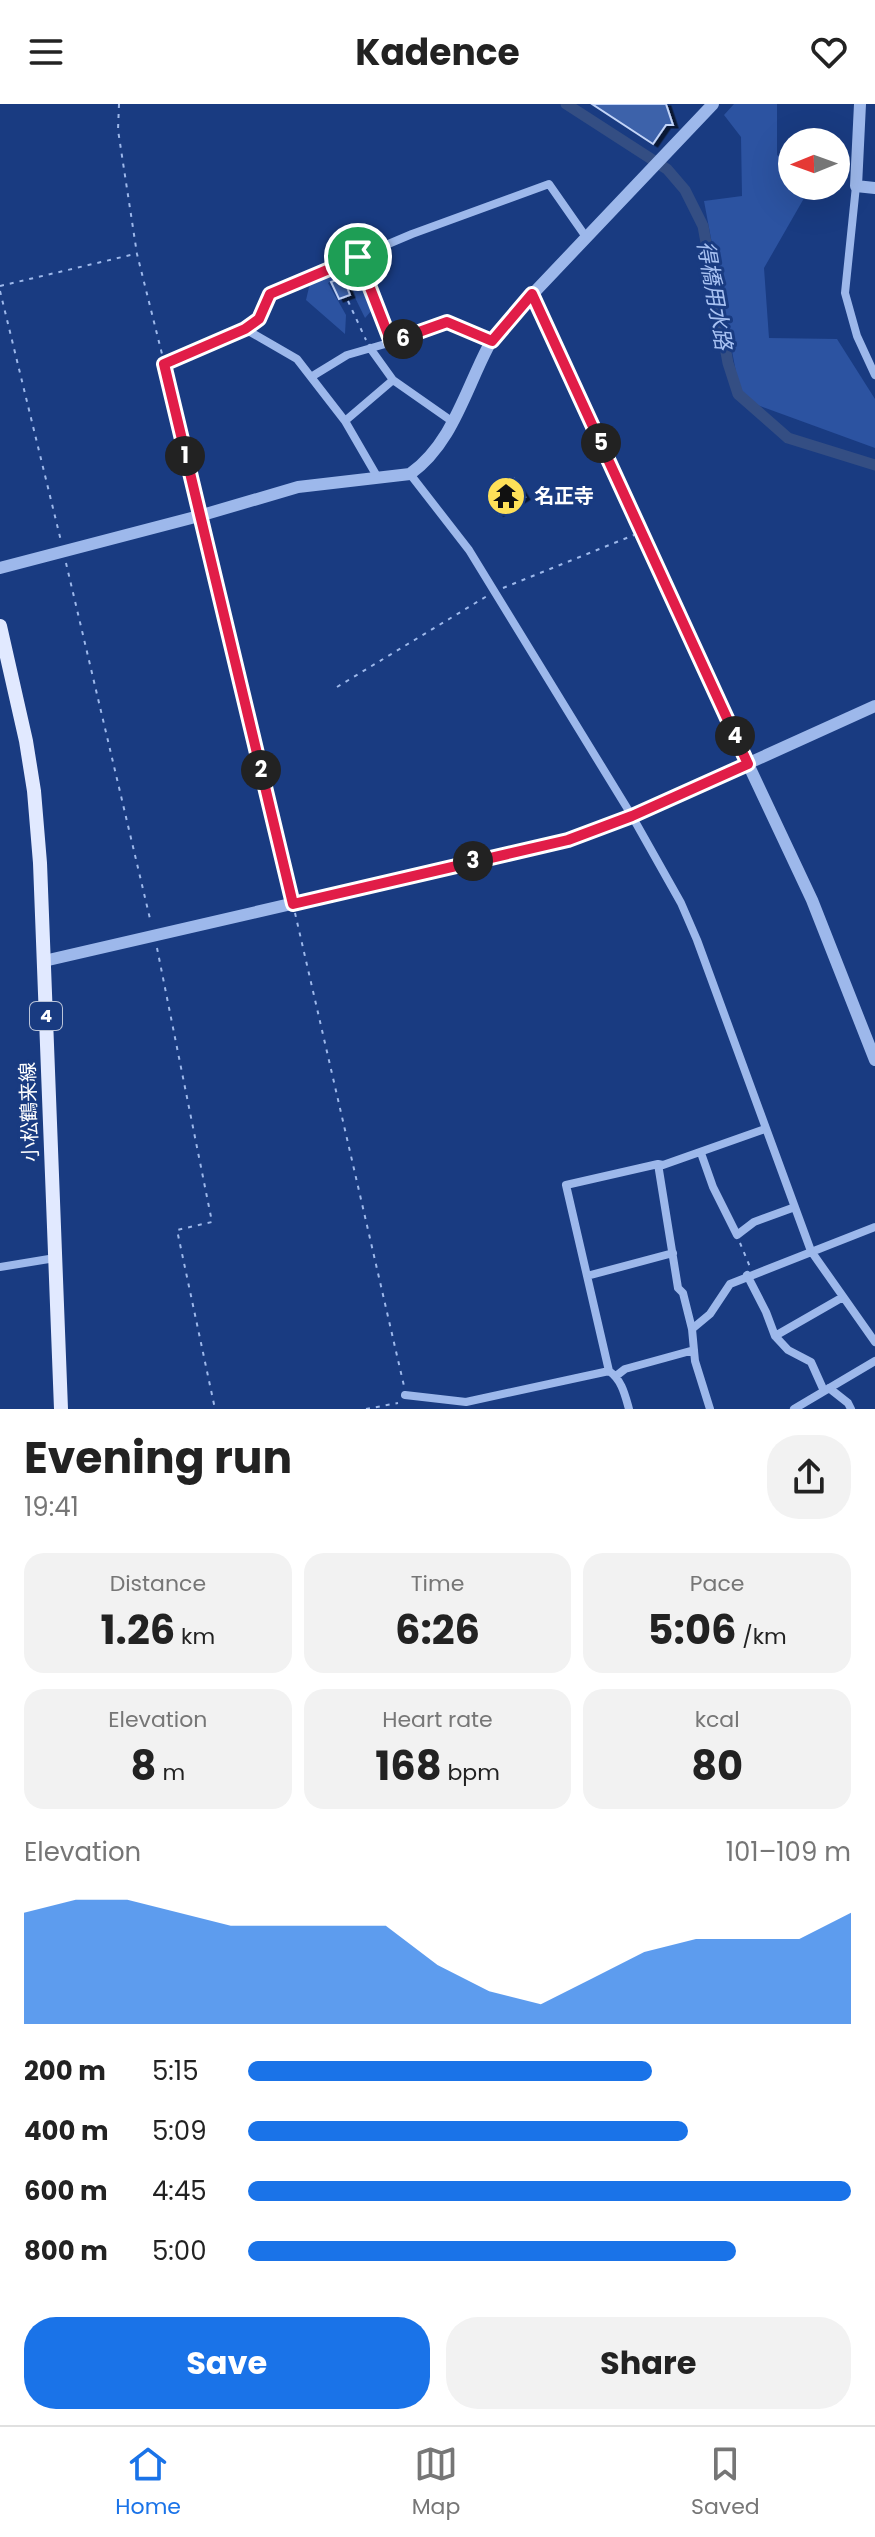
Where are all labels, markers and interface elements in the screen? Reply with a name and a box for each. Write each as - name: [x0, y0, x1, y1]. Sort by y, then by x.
- text: Kadence: [355, 27, 520, 78]
- icon: menu: [24, 30, 68, 74]
- icon: heart: [807, 30, 851, 74]
- north arrow: [778, 128, 850, 200]
- map controls: [778, 128, 850, 200]
- pin: [324, 223, 392, 291]
- icon: arrive: [336, 235, 380, 279]
- water label: 得橋用水路: [690, 238, 740, 354]
- pin: 6: [383, 319, 423, 359]
- text: 6: [396, 323, 410, 354]
- pin: 5: [581, 423, 621, 463]
- text: 5: [594, 427, 608, 458]
- pin: 1: [165, 436, 205, 476]
- text: 1: [181, 440, 189, 471]
- temple icon: 名正寺: [485, 475, 527, 517]
- place label: 名正寺: [534, 482, 594, 510]
- pin: 4: [715, 716, 755, 756]
- text: 4: [728, 720, 742, 751]
- pin: 2: [241, 750, 281, 790]
- text: 2: [255, 754, 267, 785]
- pin: 3: [453, 841, 493, 881]
- text: 3: [466, 845, 480, 876]
- road number: 4: [30, 1002, 62, 1030]
- street label: 小松鶴来線: [13, 1062, 45, 1162]
- text: Evening run: [24, 1427, 292, 1488]
- button: share: [767, 1435, 851, 1519]
- text: 19:41: [24, 1489, 79, 1525]
- text: Distance: [110, 1568, 206, 1599]
- text: Time: [411, 1568, 464, 1599]
- text: Pace: [690, 1568, 744, 1599]
- text: 1.26: [101, 1602, 175, 1658]
- text: 6:26: [395, 1602, 480, 1658]
- text: 5:06: [648, 1602, 736, 1658]
- text: km: [175, 1621, 215, 1652]
- text: /km: [736, 1621, 787, 1652]
- text: Elevation: [108, 1704, 207, 1735]
- text: Heart rate: [382, 1704, 493, 1735]
- text: kcal: [695, 1704, 740, 1735]
- text: 8: [131, 1738, 157, 1794]
- text: 168: [375, 1738, 442, 1794]
- text: 80: [691, 1738, 743, 1794]
- text: m: [157, 1757, 185, 1788]
- text: bpm: [442, 1757, 500, 1788]
- text: Elevation: [24, 1834, 141, 1870]
- text: 101–109 m: [726, 1834, 851, 1870]
- text: 200 m: [24, 2053, 106, 2089]
- text: 5:15: [152, 2053, 199, 2089]
- text: 400 m: [24, 2113, 109, 2149]
- text: 5:09: [152, 2113, 207, 2149]
- text: 600 m: [24, 2173, 108, 2209]
- text: 4:45: [152, 2173, 207, 2209]
- text: 800 m: [24, 2233, 108, 2269]
- text: 5:00: [152, 2233, 207, 2269]
- button: Save: [24, 2317, 430, 2409]
- button: Share: [446, 2317, 851, 2409]
- tab: Home: [115, 2442, 181, 2523]
- tab: Map: [412, 2442, 460, 2523]
- tab: Saved: [691, 2442, 760, 2523]

